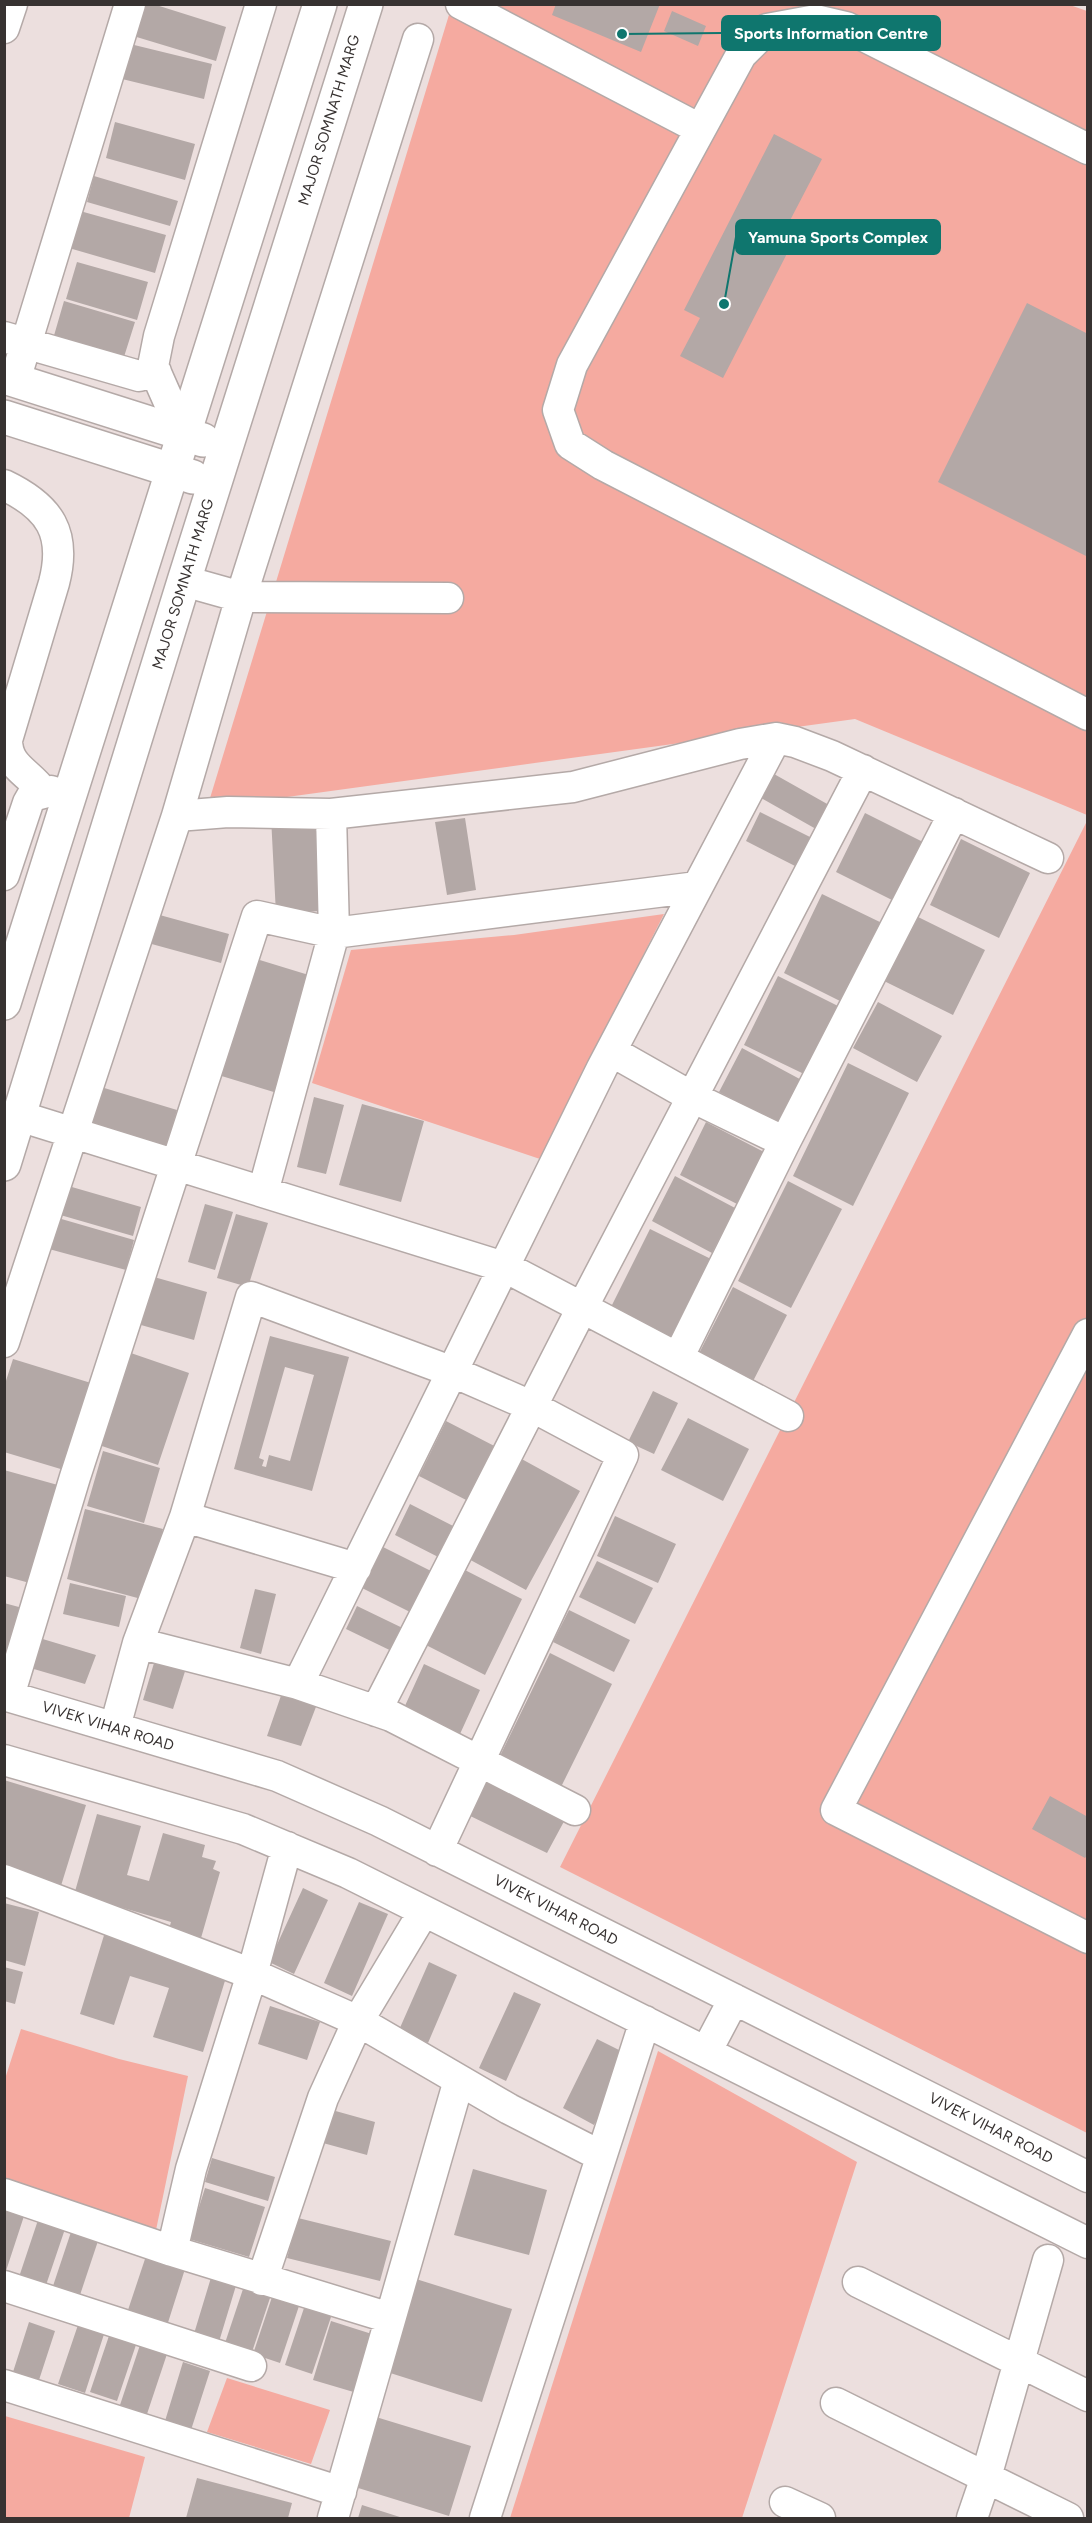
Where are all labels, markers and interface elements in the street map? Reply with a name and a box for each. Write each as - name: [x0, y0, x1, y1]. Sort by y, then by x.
- callout: Sports Information Centre: [722, 16, 940, 50]
- text: Sports Information Centre: [734, 24, 928, 43]
- street label: MAJOR SOMNATH MARG: [294, 33, 364, 207]
- callout: Yamuna Sports Complex: [736, 220, 940, 254]
- text: Yamuna Sports Complex: [748, 228, 928, 247]
- street label: MAJOR SOMNATH MARG: [148, 497, 218, 671]
- street label: VIVEK VIHAR ROAD: [40, 1697, 176, 1755]
- street label: VIVEK VIHAR ROAD: [491, 1871, 621, 1949]
- street label: VIVEK VIHAR ROAD: [926, 2089, 1056, 2167]

